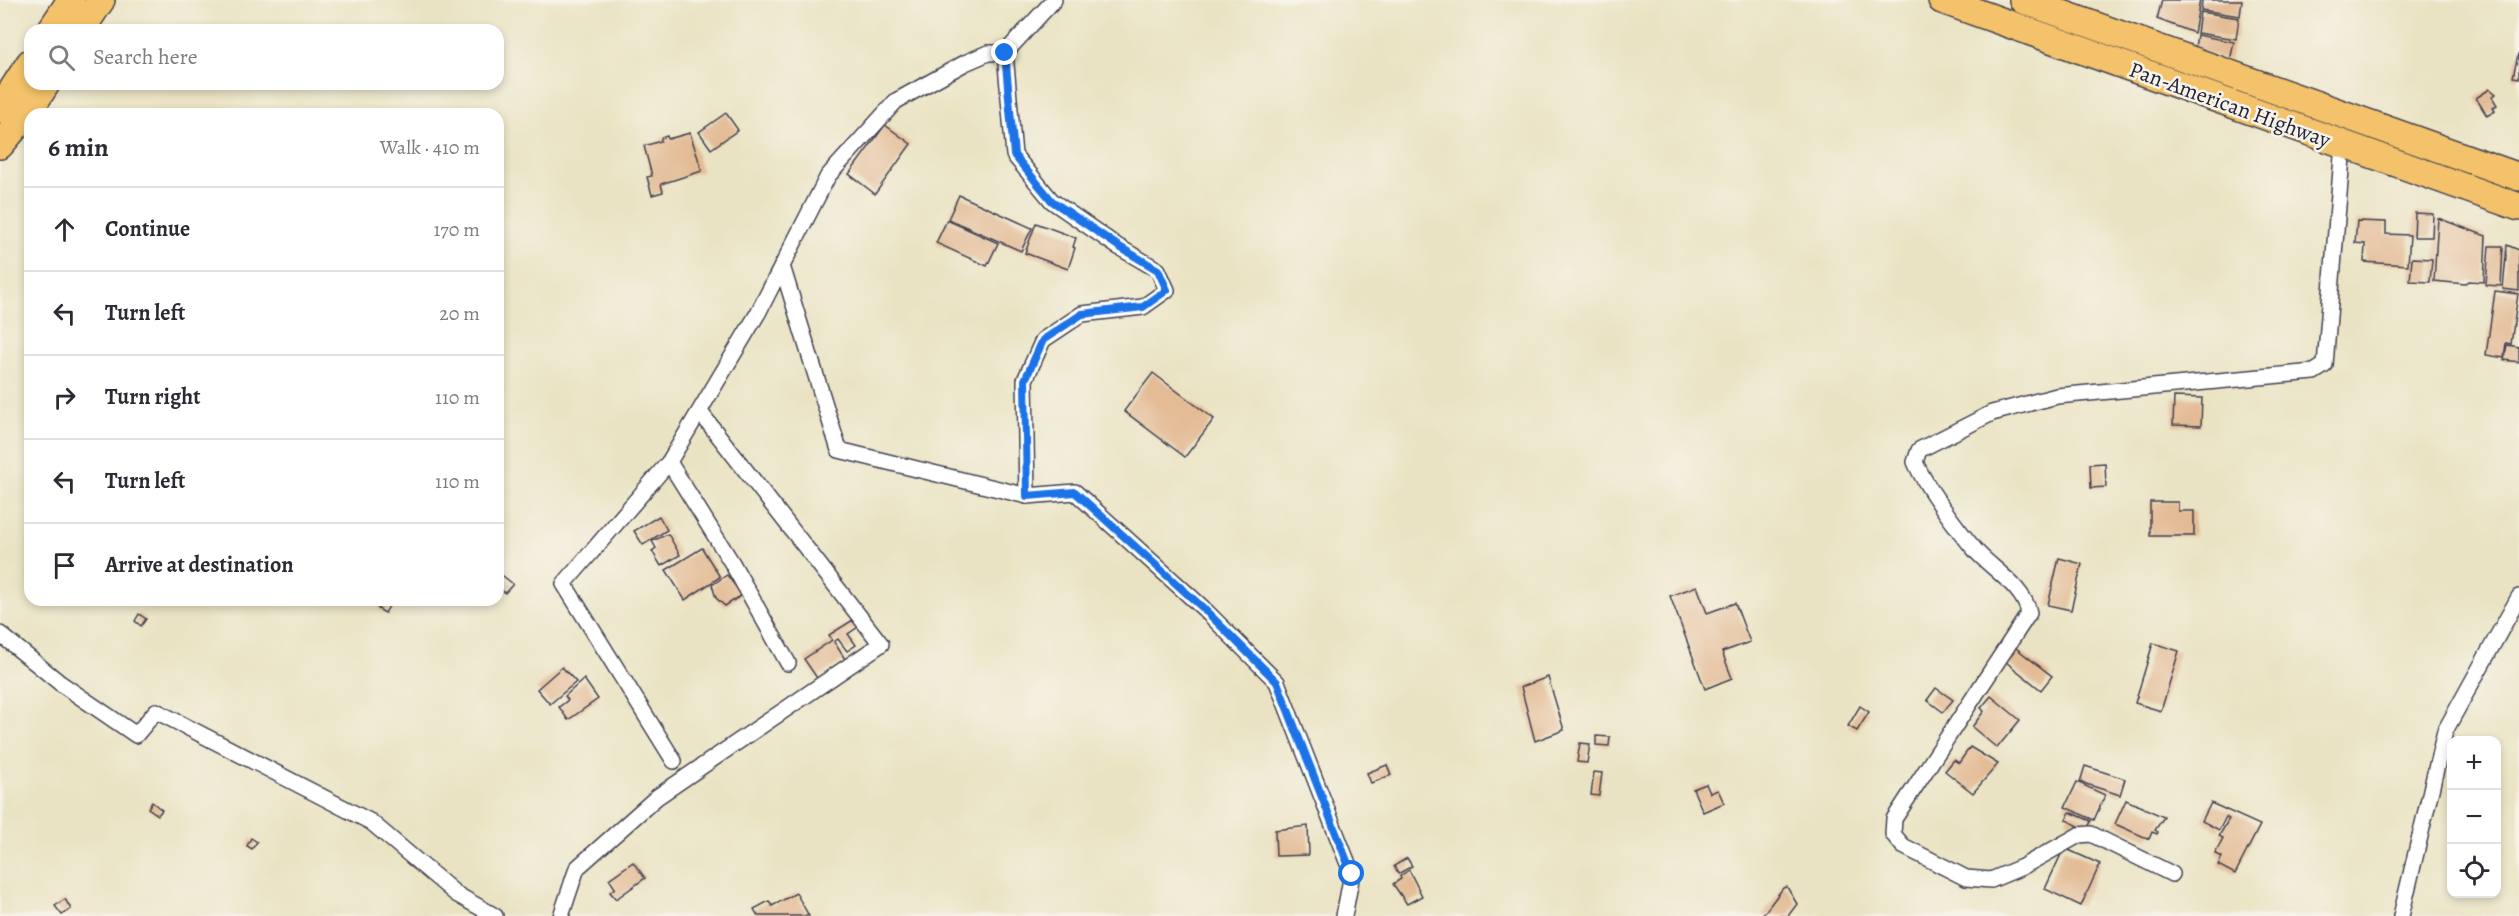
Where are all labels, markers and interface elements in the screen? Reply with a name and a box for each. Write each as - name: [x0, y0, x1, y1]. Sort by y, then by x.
- search box: [24, 24, 504, 90]
- route end: [991, 39, 1017, 65]
- icon: search: [45, 41, 78, 74]
- text: Search here: [93, 42, 198, 72]
- street label: Pan-American Highway: [2125, 55, 2335, 155]
- text: 6 min: [48, 130, 109, 165]
- text: Walk · 410 m: [380, 134, 480, 161]
- icon: ahead: [48, 213, 81, 246]
- text: Continue: [105, 214, 190, 244]
- text: 170 m: [434, 216, 480, 243]
- icon: left: [48, 297, 81, 330]
- text: Turn left: [105, 298, 185, 328]
- text: 20 m: [439, 300, 480, 327]
- icon: right: [48, 381, 81, 414]
- text: Turn right: [105, 382, 201, 412]
- text: 110 m: [435, 384, 480, 411]
- icon: left: [48, 465, 81, 498]
- text: Turn left: [105, 466, 185, 496]
- text: 110 m: [435, 468, 480, 495]
- icon: arrive: [48, 549, 81, 582]
- text: Arrive at destination: [105, 550, 294, 580]
- map controls: [2447, 736, 2501, 898]
- button: +: [2447, 736, 2501, 790]
- button: −: [2447, 790, 2501, 844]
- button: locate: [2447, 844, 2501, 898]
- route start: [1338, 860, 1364, 886]

